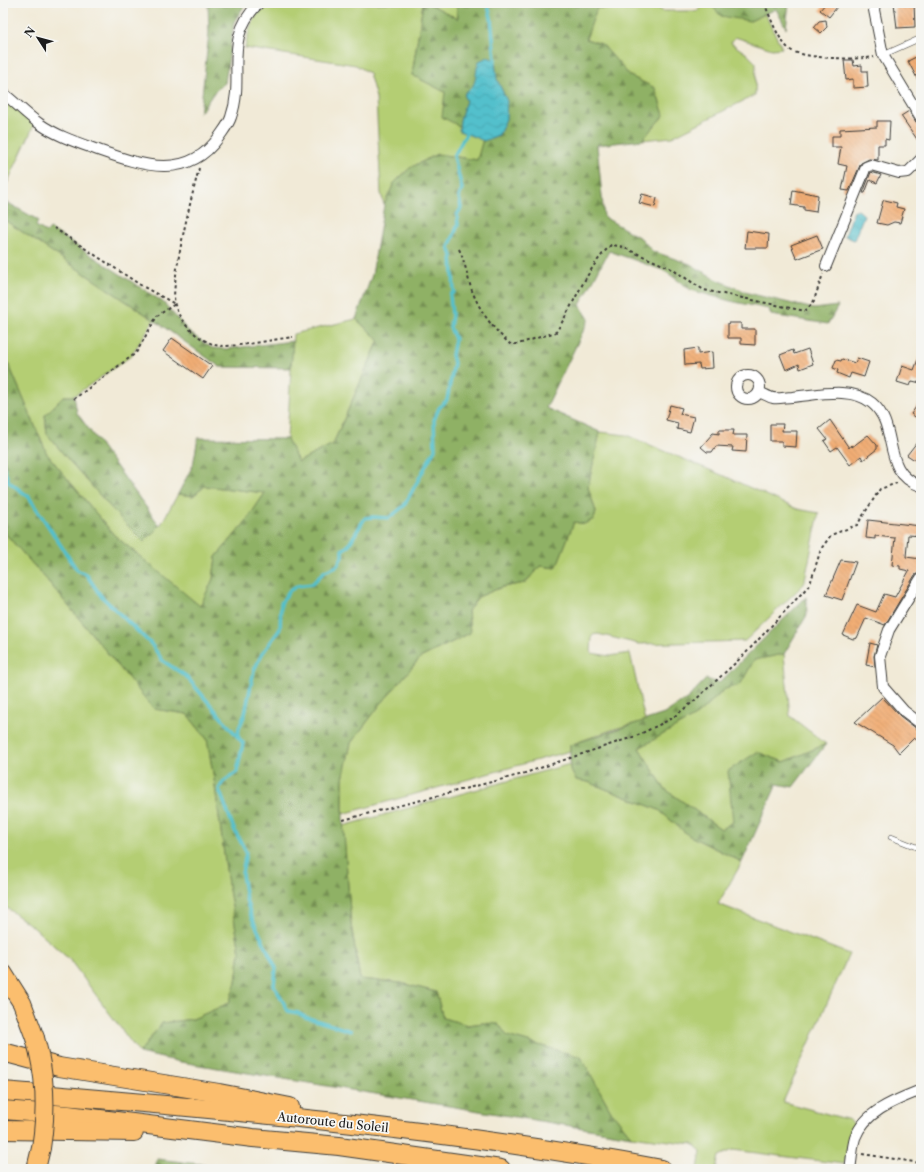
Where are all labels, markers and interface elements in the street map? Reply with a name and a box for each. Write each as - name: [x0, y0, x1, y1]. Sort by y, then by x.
- north arrow: [18, 18, 58, 58]
- text: N: [21, 24, 39, 40]
- street label: Autoroute du Soleil: [276, 1109, 390, 1135]

